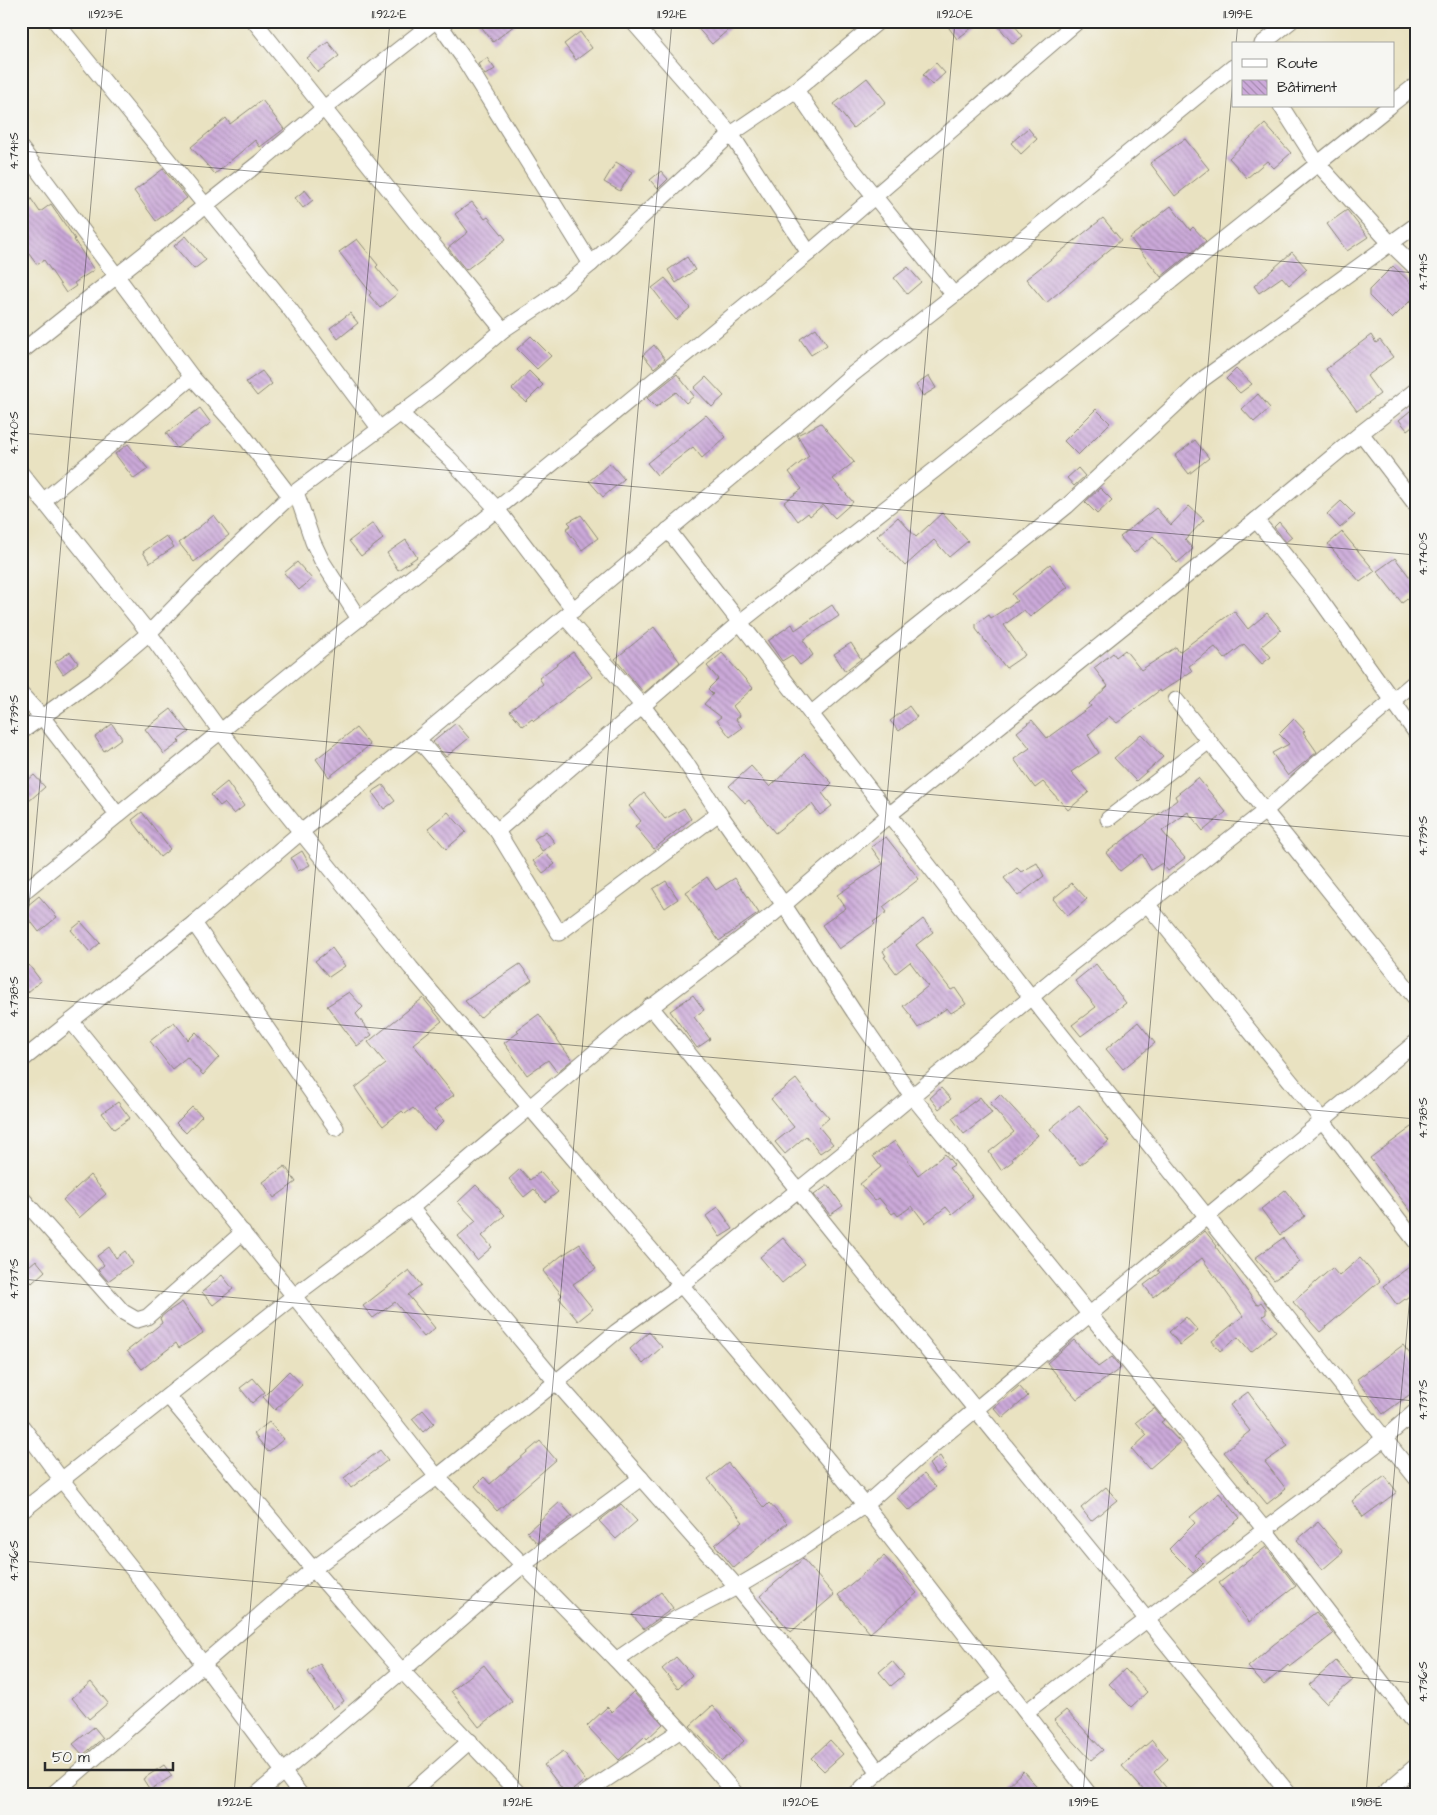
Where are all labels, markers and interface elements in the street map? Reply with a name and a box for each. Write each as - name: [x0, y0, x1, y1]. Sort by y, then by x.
- text: 11.923°E: [89, 6, 123, 23]
- text: 11.922°E: [371, 6, 407, 23]
- text: 11.921°E: [657, 6, 687, 23]
- text: 11.920°E: [937, 6, 973, 23]
- text: 11.919°E: [1223, 6, 1253, 23]
- legend: [1232, 42, 1394, 108]
- text: Route: [1277, 53, 1318, 74]
- text: Bâtiment: [1277, 77, 1337, 98]
- text: 4.741°S: [6, 132, 23, 170]
- text: 4.741°S: [1415, 253, 1432, 291]
- text: 4.740°S: [6, 411, 23, 455]
- text: 4.740°S: [1415, 532, 1432, 576]
- text: 4.739°S: [6, 694, 23, 735]
- text: 4.739°S: [1415, 815, 1432, 856]
- text: 4.738°S: [6, 976, 23, 1018]
- text: 4.738°S: [1415, 1097, 1432, 1139]
- text: 4.737°S: [6, 1258, 23, 1300]
- text: 4.737°S: [1415, 1379, 1432, 1421]
- text: 4.736°S: [6, 1540, 23, 1582]
- text: 4.736°S: [1415, 1661, 1432, 1703]
- scale bar: [45, 1740, 172, 1772]
- text: 50 m: [52, 1747, 90, 1768]
- text: 11.922°E: [217, 1794, 253, 1811]
- text: 11.921°E: [503, 1794, 533, 1811]
- text: 11.920°E: [783, 1794, 819, 1811]
- text: 11.919°E: [1069, 1794, 1099, 1811]
- text: 11.918°E: [1352, 1794, 1382, 1811]

